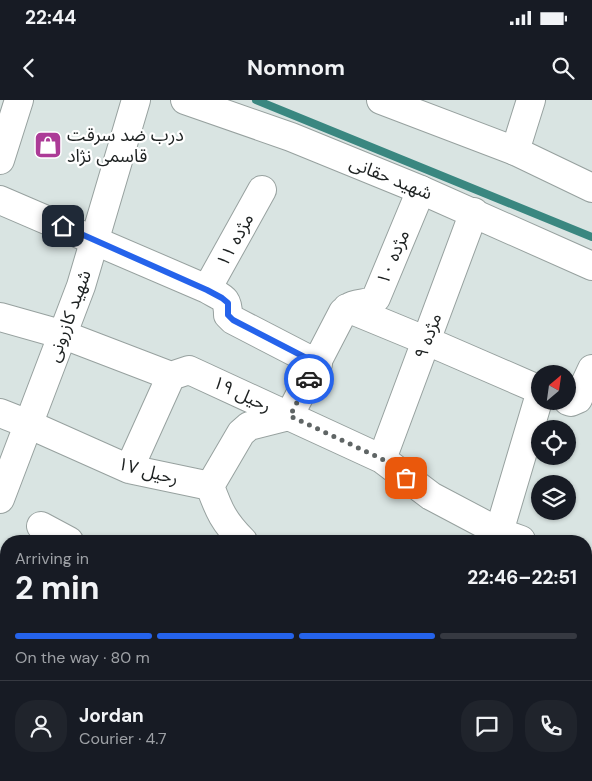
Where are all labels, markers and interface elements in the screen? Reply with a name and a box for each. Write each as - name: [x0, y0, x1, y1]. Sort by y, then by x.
- text: 22:44: [25, 5, 76, 30]
- text: Nomnom: [247, 53, 345, 82]
- icon: back: [15, 54, 43, 82]
- icon: search: [549, 54, 577, 82]
- place label: درب ضد سرقت قاسمی نژاد: [67, 123, 184, 168]
- shop icon: درب ضد سرقت قاسمی نژاد: [33, 130, 63, 160]
- street label: شهید حقانی: [346, 151, 436, 205]
- pin: [42, 205, 84, 247]
- street label: مژده ۱۱: [211, 209, 259, 271]
- icon: home: [49, 212, 77, 240]
- street label: مژده ۱۰: [371, 226, 415, 288]
- street label: شهید کازرونی: [41, 267, 97, 365]
- street label: مژده ۹: [409, 310, 447, 362]
- courier: [284, 354, 334, 404]
- icon: car: [295, 365, 323, 393]
- north arrow: [531, 365, 576, 410]
- map controls: [531, 365, 576, 520]
- street label: رحیل ۱۹: [209, 370, 275, 418]
- button: locate: [531, 420, 576, 465]
- street label: رحیل ۱۷: [115, 451, 181, 491]
- pin: [385, 457, 427, 499]
- icon: bag: [392, 464, 420, 492]
- button: layers: [531, 475, 576, 520]
- text: Arriving in: [15, 548, 89, 569]
- text: 22:46–22:51: [467, 565, 577, 590]
- text: 2 min: [15, 567, 100, 609]
- text: On the way · 80 m: [15, 647, 150, 668]
- button: person: [15, 700, 67, 752]
- button: chat: [461, 700, 513, 752]
- button: phone: [525, 700, 577, 752]
- text: Jordan: [79, 703, 144, 728]
- text: Courier · 4.7: [79, 728, 167, 749]

